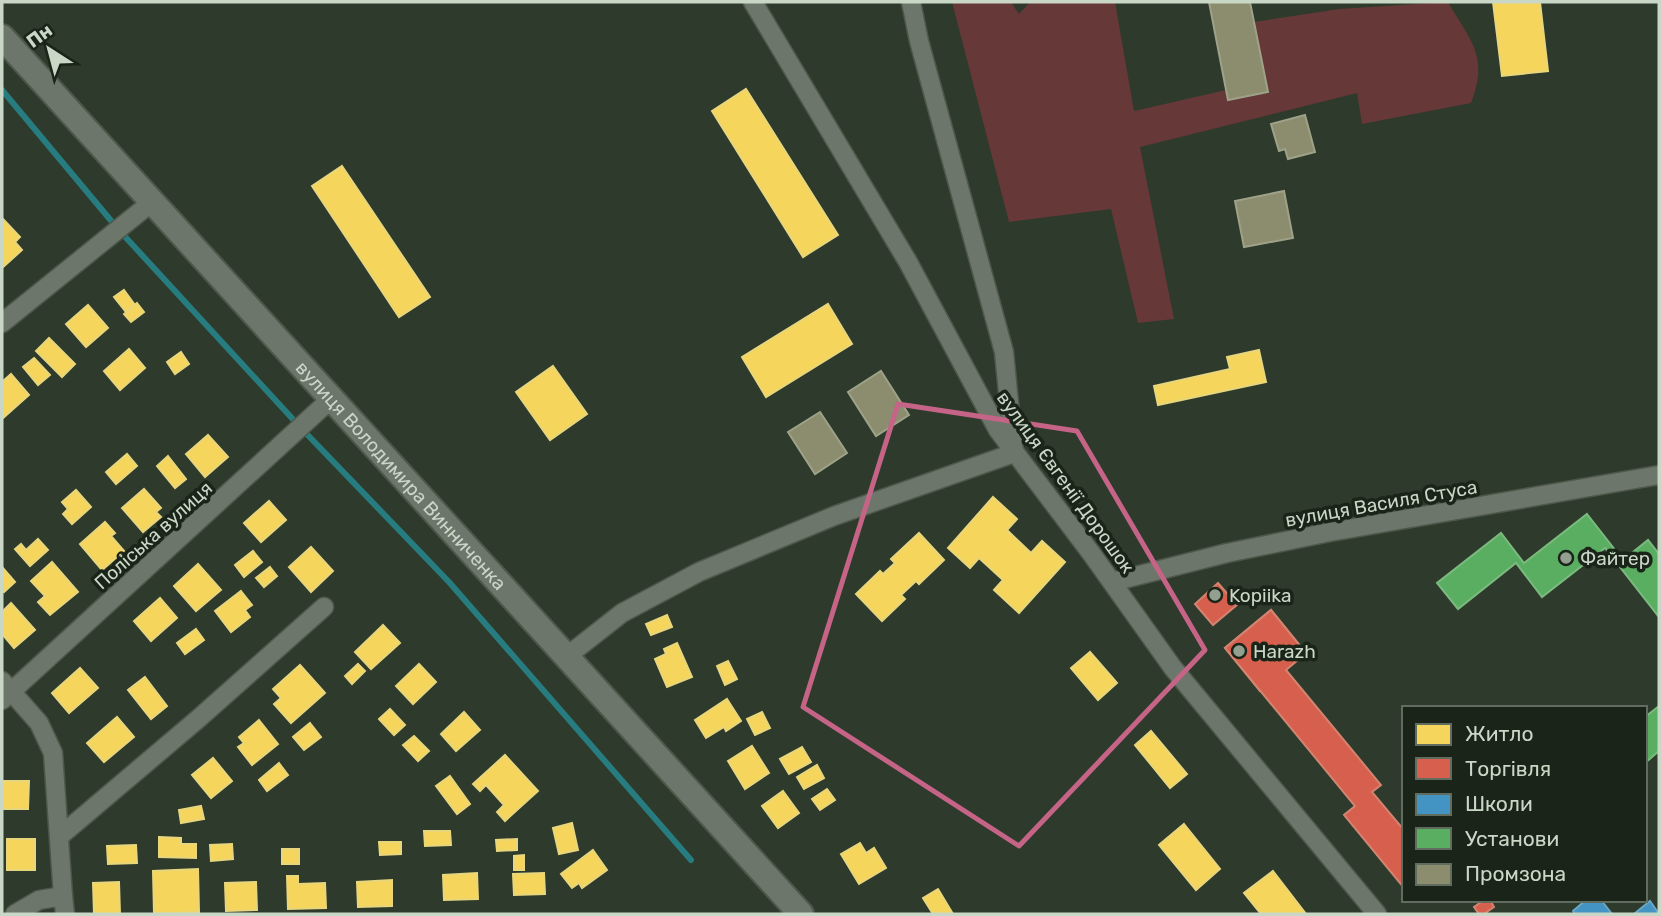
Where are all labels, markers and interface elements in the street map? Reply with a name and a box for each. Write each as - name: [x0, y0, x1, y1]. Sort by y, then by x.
- north arrow: [14, 14, 84, 84]
- text: Пн: [22, 19, 57, 53]
- street label: вулиця Володимира Винниченка: [291, 356, 511, 595]
- street label: вулиця Євгенії Дорошок: [992, 387, 1139, 578]
- street label: вулиця Василя Стуса: [1283, 475, 1479, 532]
- street label: Поліська вулиця: [90, 476, 217, 594]
- place label: Файтер: [1580, 547, 1650, 570]
- marker: Файтер: [1558, 550, 1574, 566]
- place label: Kopiika: [1229, 584, 1291, 607]
- marker: Kopiika: [1207, 587, 1223, 603]
- place label: Harazh: [1253, 640, 1316, 663]
- marker: Harazh: [1231, 643, 1247, 659]
- legend: [1402, 706, 1647, 902]
- text: Житло: [1465, 721, 1534, 746]
- text: Торгівля: [1465, 756, 1551, 781]
- text: Школи: [1465, 791, 1533, 816]
- text: Установи: [1465, 826, 1559, 851]
- text: Промзона: [1465, 861, 1566, 886]

